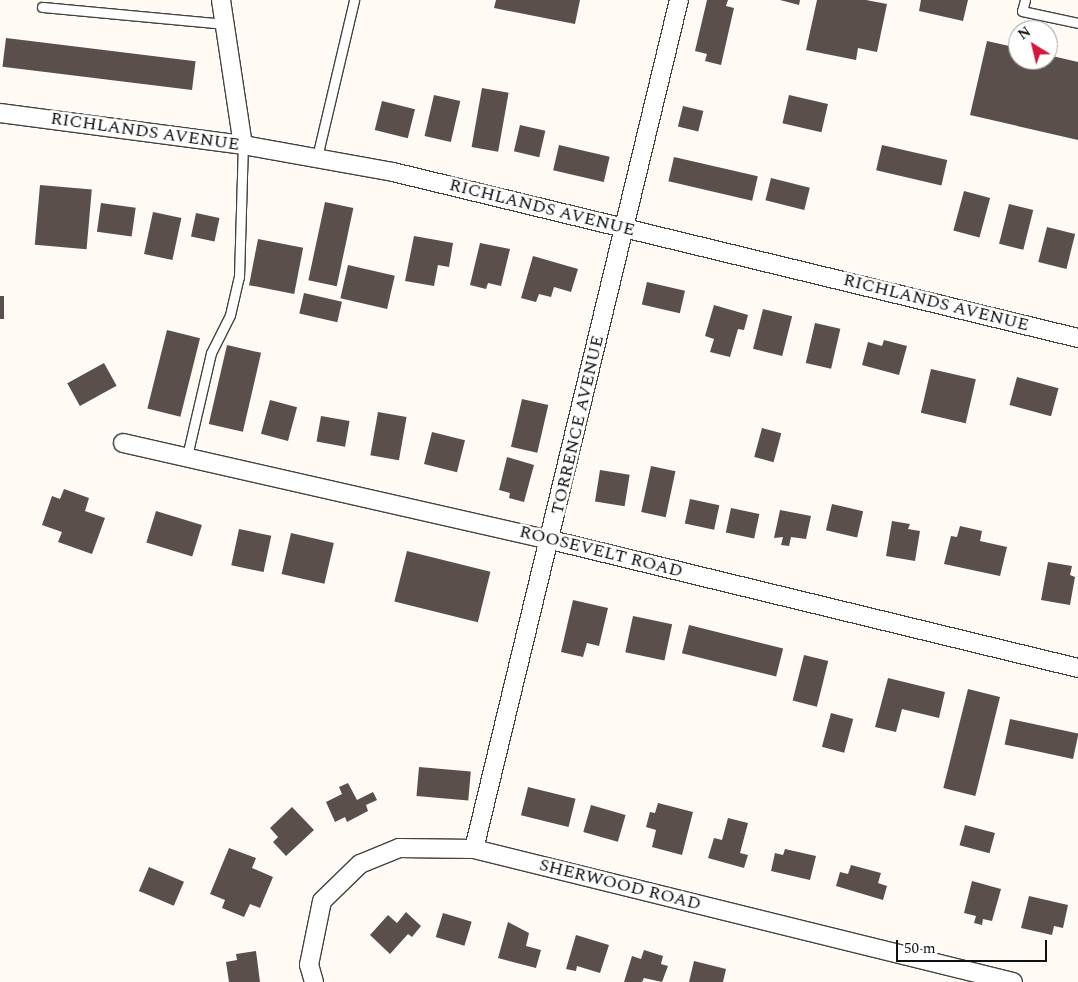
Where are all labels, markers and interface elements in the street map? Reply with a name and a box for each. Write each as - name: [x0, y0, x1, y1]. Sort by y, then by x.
- north arrow: [1008, 20, 1058, 70]
- text: N: [1014, 21, 1035, 45]
- street label: RICHLANDS AVENUE: [49, 108, 241, 156]
- street label: RICHLANDS AVENUE: [447, 174, 637, 242]
- street label: RICHLANDS AVENUE: [841, 269, 1031, 337]
- street label: TORRENCE AVENUE: [547, 333, 609, 517]
- street label: ROOSEVELT ROAD: [517, 521, 685, 583]
- street label: SHERWOOD ROAD: [537, 854, 703, 916]
- scale bar: [898, 930, 1049, 962]
- text: 50 m: [904, 937, 936, 960]

